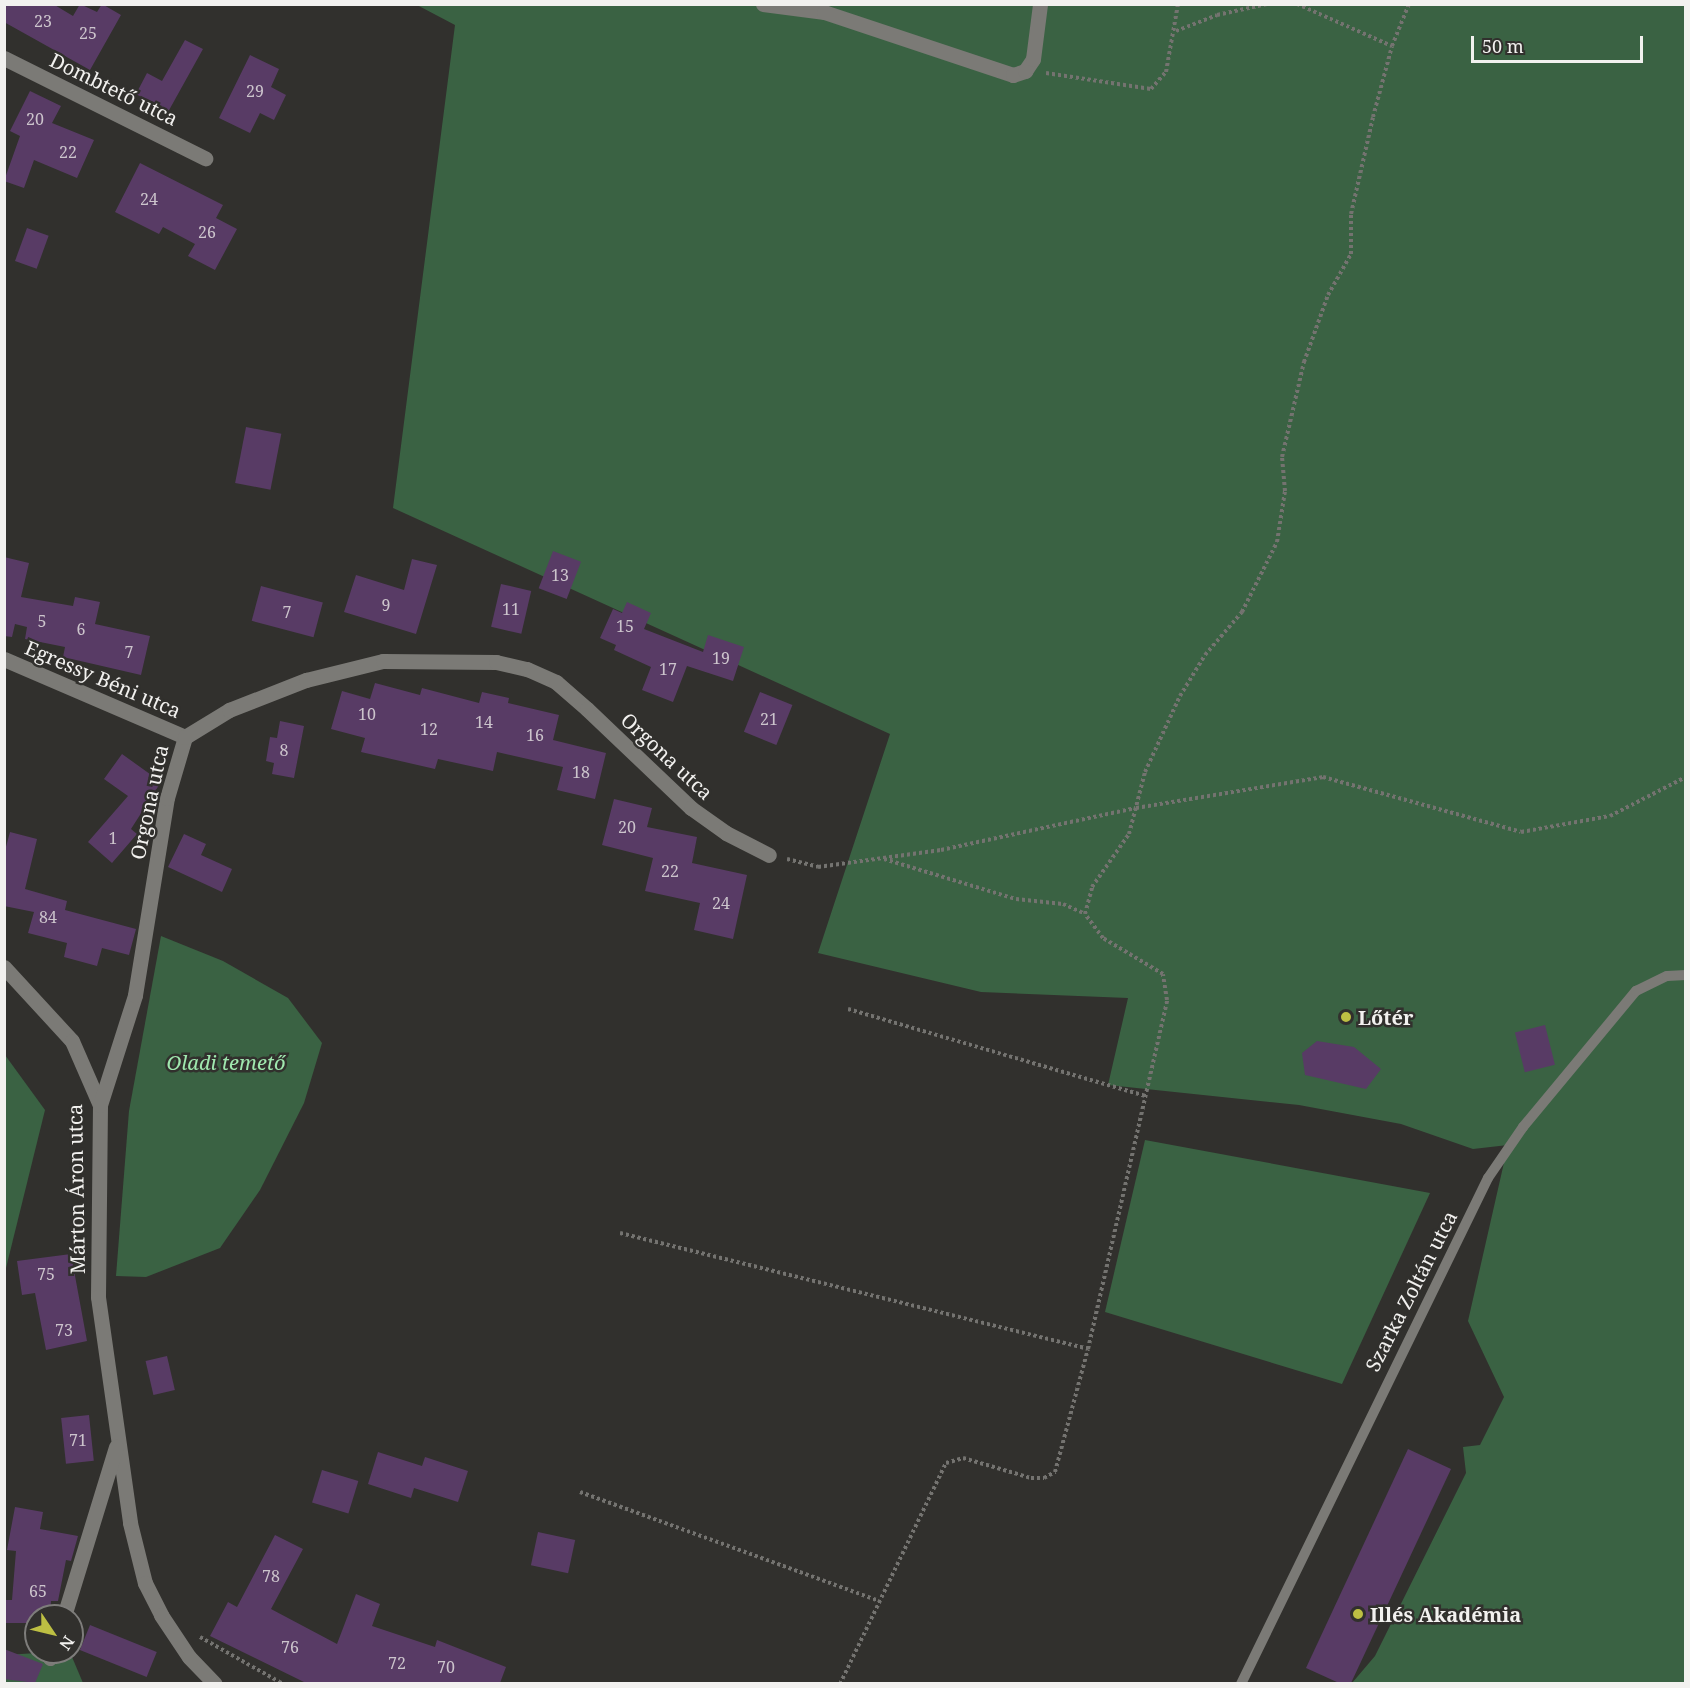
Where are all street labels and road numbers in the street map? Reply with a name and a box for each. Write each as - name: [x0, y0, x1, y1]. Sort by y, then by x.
- street label: Dombtető utca: [46, 48, 182, 130]
- street label: Egressy Béni utca: [21, 635, 185, 723]
- street label: Orgona utca: [616, 707, 718, 805]
- street label: Orgona utca: [125, 742, 173, 862]
- street label: Márton Áron utca: [63, 1104, 89, 1274]
- street label: Szarka Zoltán utca: [1360, 1207, 1462, 1375]

